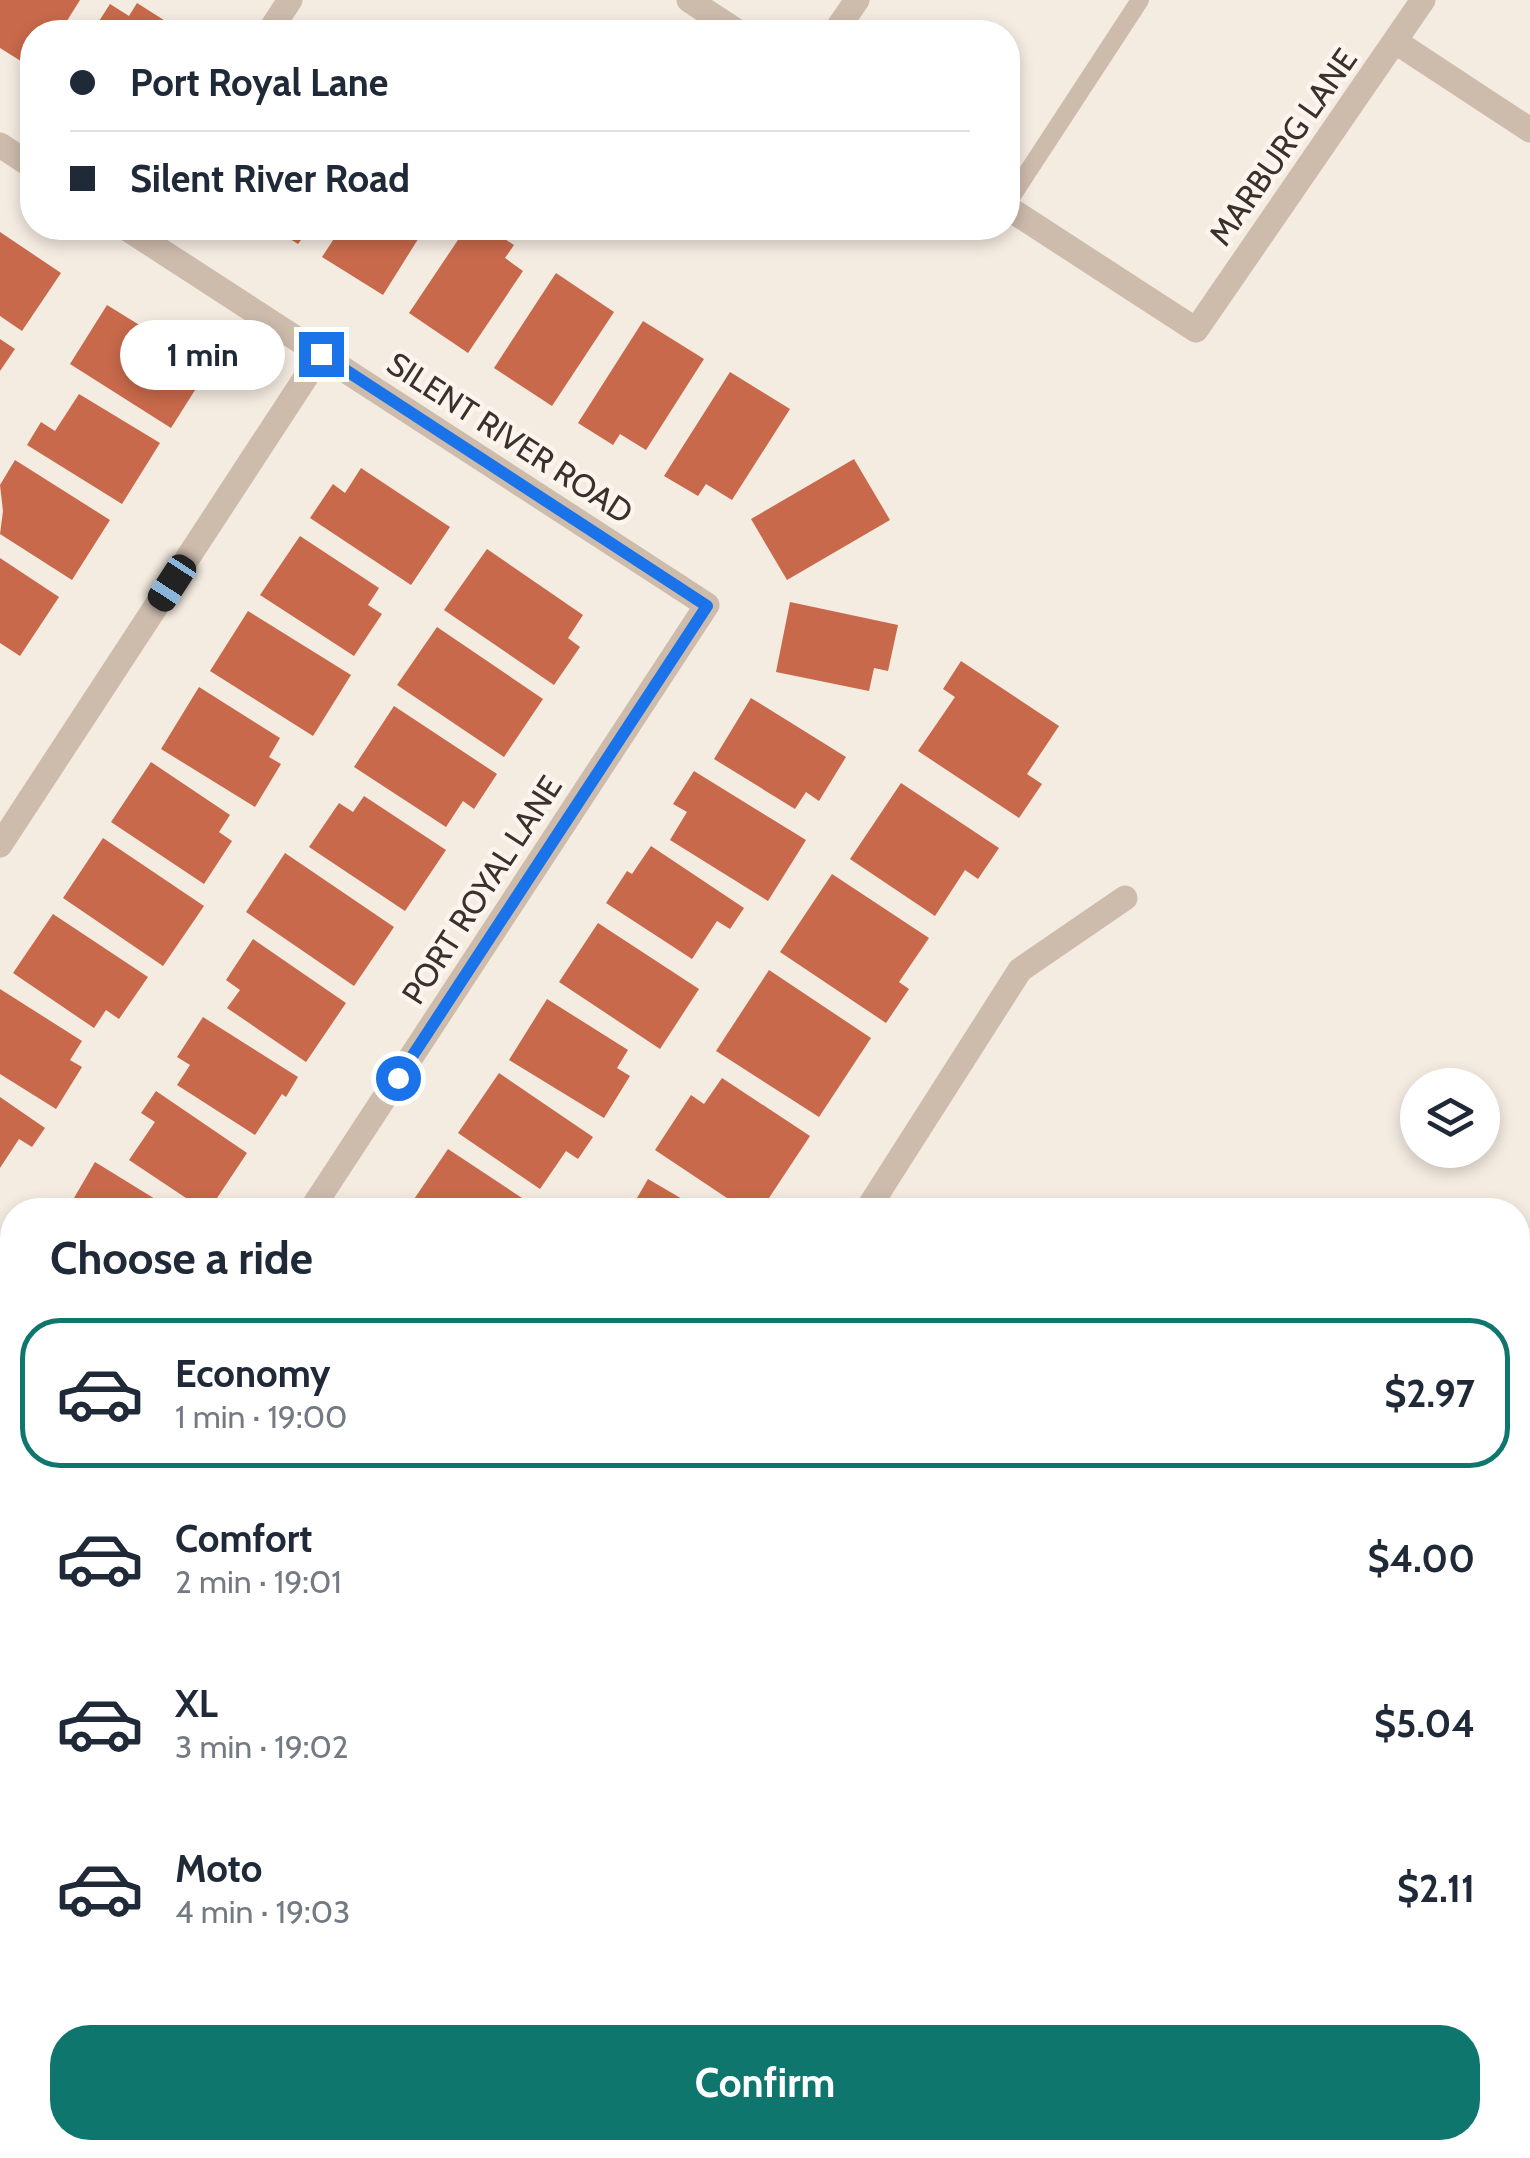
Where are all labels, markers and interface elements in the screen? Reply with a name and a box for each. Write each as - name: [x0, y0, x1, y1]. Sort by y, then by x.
- street label: MARBURG LANE: [1200, 41, 1365, 253]
- text: Port Royal Lane: [130, 59, 388, 106]
- text: Silent River Road: [130, 155, 410, 202]
- callout: 1 min: [121, 319, 286, 389]
- route end: [299, 332, 344, 377]
- text: 1 min: [166, 335, 239, 374]
- street label: SILENT RIVER ROAD: [380, 344, 640, 532]
- car: [143, 550, 201, 616]
- street label: PORT ROYAL LANE: [393, 768, 570, 1011]
- route start: [376, 1056, 421, 1101]
- map controls: [1400, 1068, 1500, 1168]
- button: layers: [1400, 1068, 1500, 1168]
- text: Choose a ride: [50, 1231, 313, 1285]
- icon: car: [55, 1348, 145, 1438]
- text: Economy: [175, 1350, 330, 1397]
- text: $2.97: [1384, 1370, 1475, 1417]
- text: 1 min · 19:00: [175, 1397, 347, 1436]
- icon: car: [55, 1513, 145, 1603]
- text: Comfort: [175, 1515, 312, 1562]
- text: $4.00: [1368, 1535, 1475, 1582]
- text: 2 min · 19:01: [175, 1562, 342, 1601]
- icon: car: [55, 1678, 145, 1768]
- text: XL: [175, 1680, 218, 1727]
- text: $5.04: [1374, 1700, 1475, 1747]
- text: 3 min · 19:02: [175, 1727, 349, 1766]
- icon: car: [55, 1843, 145, 1933]
- text: Moto: [175, 1845, 262, 1892]
- text: $2.11: [1397, 1865, 1475, 1912]
- text: 4 min · 19:03: [175, 1892, 350, 1931]
- button: Confirm: [50, 2025, 1480, 2140]

